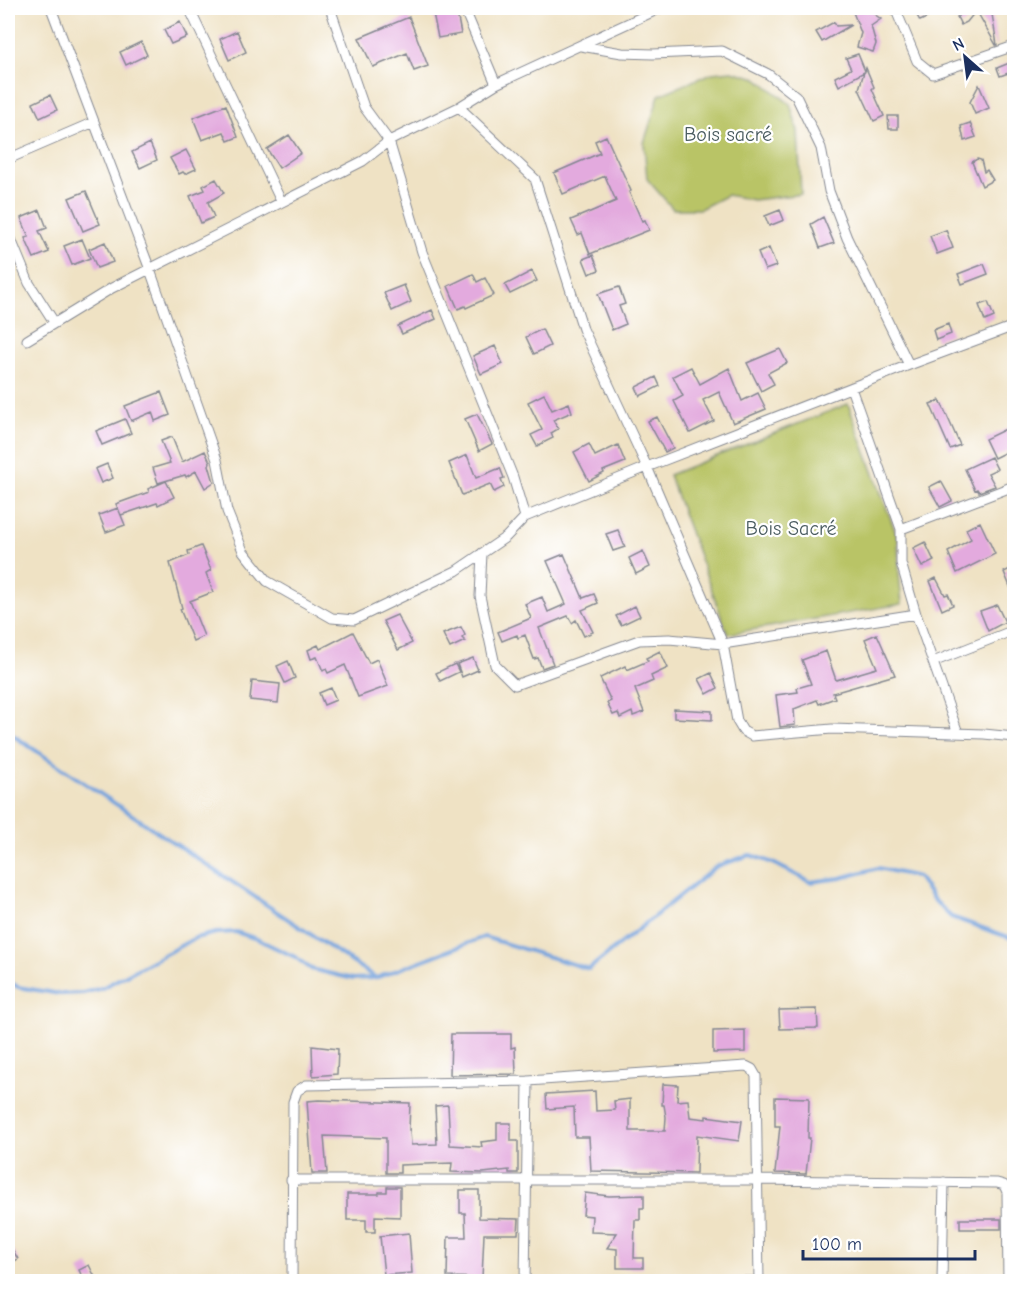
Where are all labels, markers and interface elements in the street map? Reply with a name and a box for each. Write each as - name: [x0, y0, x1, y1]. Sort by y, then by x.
- north arrow: [935, 27, 995, 87]
- text: N: [950, 34, 967, 55]
- park label: Bois sacré: [684, 123, 772, 146]
- park label: Bois Sacré: [746, 517, 836, 540]
- scale bar: [803, 1223, 976, 1261]
- text: 100 m: [812, 1234, 862, 1255]

